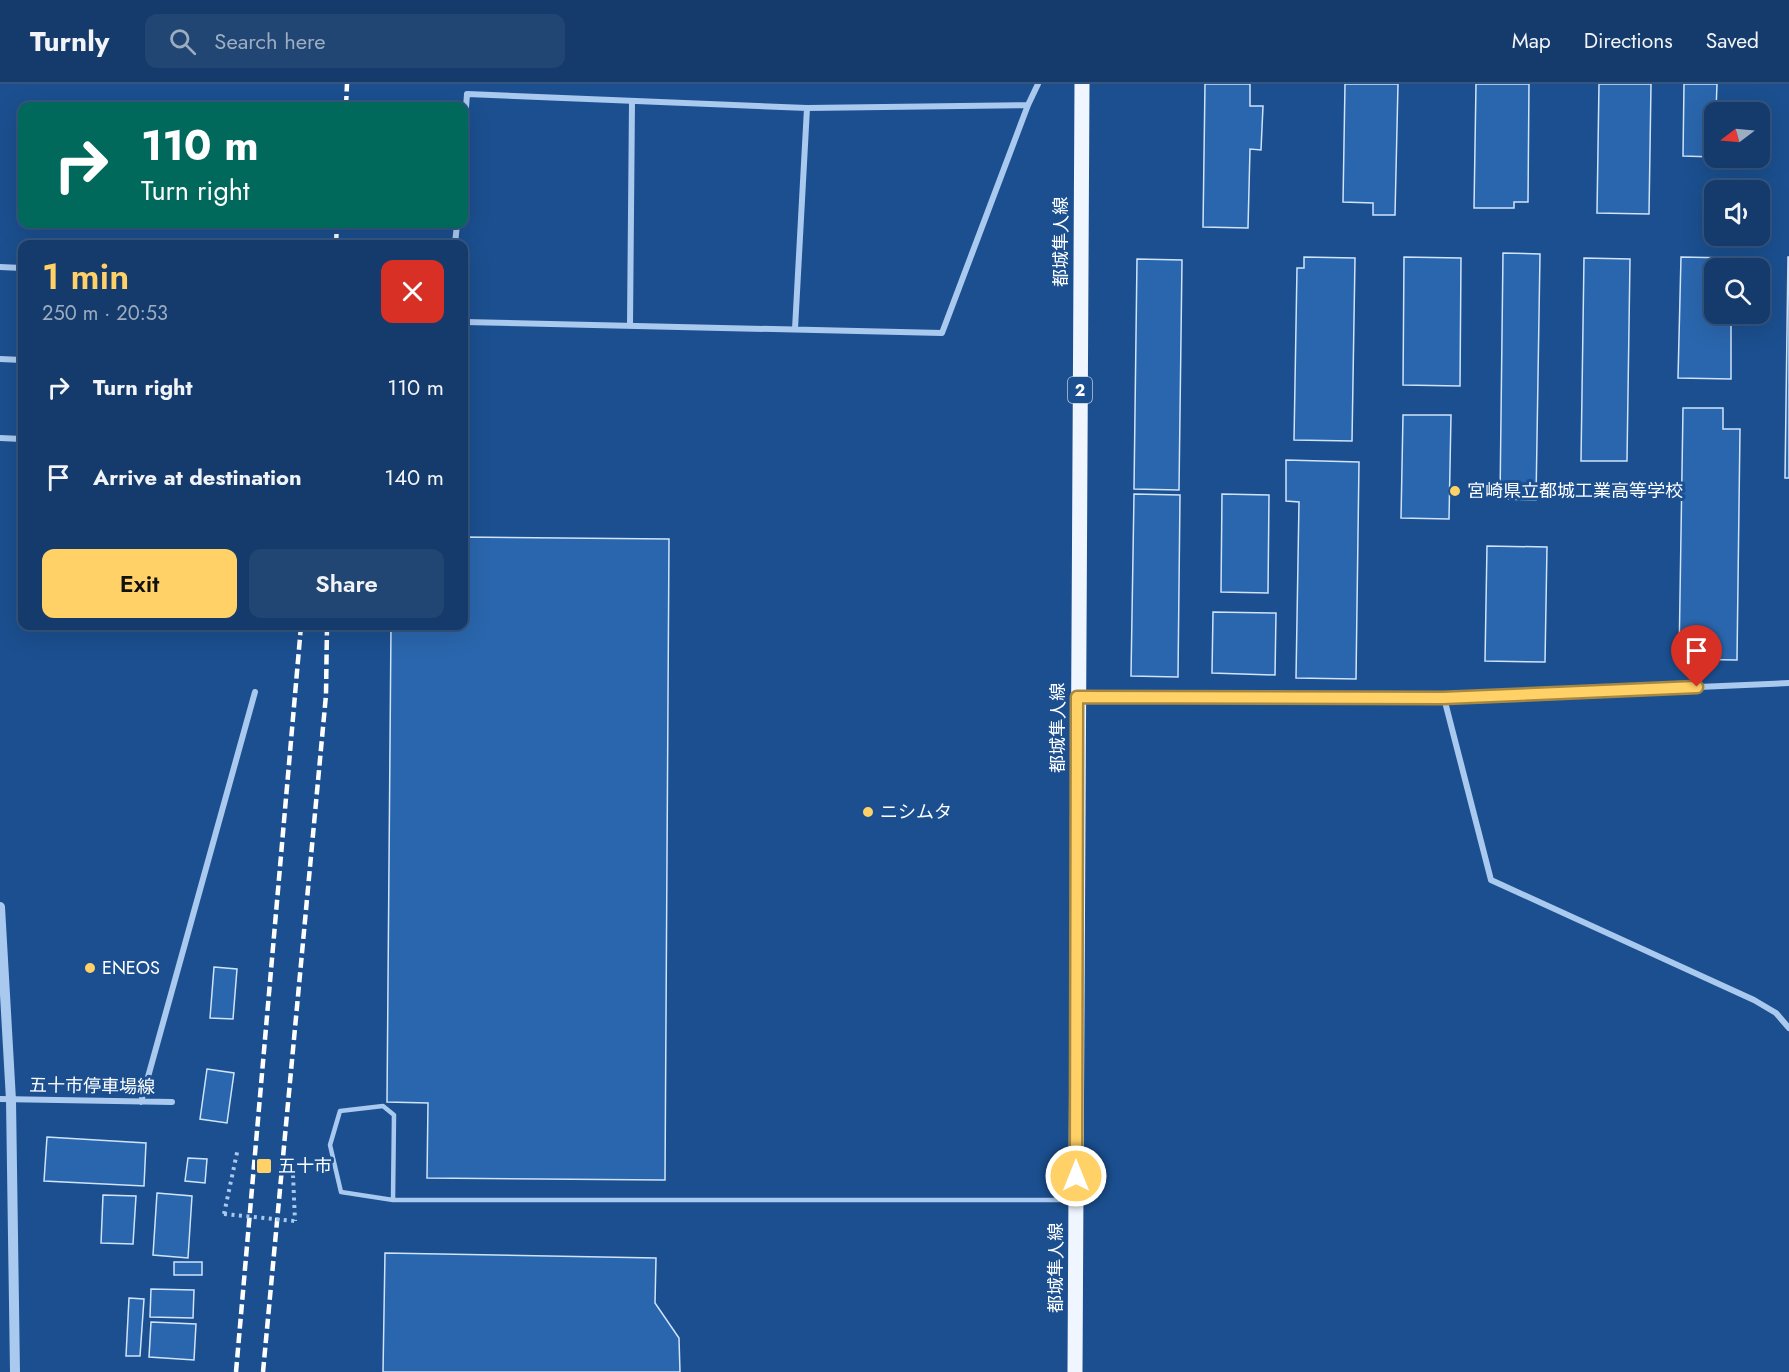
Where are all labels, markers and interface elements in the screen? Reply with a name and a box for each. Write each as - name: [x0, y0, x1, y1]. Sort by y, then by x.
- search box: [145, 14, 565, 68]
- text: Turnly: [30, 21, 109, 62]
- icon: search: [166, 25, 199, 58]
- text: Search here: [214, 25, 326, 57]
- text: Map: [1512, 26, 1551, 56]
- text: Directions: [1584, 26, 1673, 56]
- text: Saved: [1706, 26, 1759, 56]
- north arrow: [1704, 102, 1770, 168]
- map controls: [1704, 102, 1770, 324]
- text: 110 m: [141, 115, 259, 176]
- icon: right: [42, 126, 120, 204]
- text: Turn right: [141, 171, 249, 210]
- button: sound: [1704, 180, 1770, 246]
- street label: 都城隼人線: [1048, 197, 1074, 287]
- text: 1 min: [42, 250, 129, 302]
- button: search: [1704, 258, 1770, 324]
- button: close: [381, 260, 444, 323]
- text: 250 m · 20:53: [42, 299, 168, 328]
- icon: right: [42, 371, 75, 404]
- text: Turn right: [93, 371, 193, 403]
- text: 110 m: [387, 371, 444, 403]
- road number: 2: [1068, 377, 1092, 403]
- icon: arrive: [42, 461, 75, 494]
- text: Arrive at destination: [93, 461, 302, 493]
- text: 140 m: [384, 461, 444, 493]
- place label: 宮崎県立都城工業高等学校: [1467, 478, 1683, 504]
- marker: 宮崎県立都城工業高等学校: [1448, 484, 1462, 498]
- button: Exit: [42, 549, 237, 618]
- button: Share: [249, 549, 444, 618]
- pin: [1671, 625, 1722, 687]
- icon: arrive: [1680, 634, 1713, 667]
- street label: 都城隼人線: [1045, 683, 1071, 773]
- place label: ニシムタ: [880, 799, 952, 825]
- marker: ニシムタ: [861, 805, 875, 819]
- place label: ENEOS: [102, 955, 160, 981]
- marker: ENEOS: [83, 961, 97, 975]
- street label: 五十市停車場線: [29, 1072, 155, 1100]
- position arrow: [1044, 1144, 1108, 1208]
- place label: 五十市: [278, 1153, 332, 1179]
- marker: 五十市: [255, 1157, 273, 1175]
- street label: 都城隼人線: [1043, 1223, 1069, 1313]

